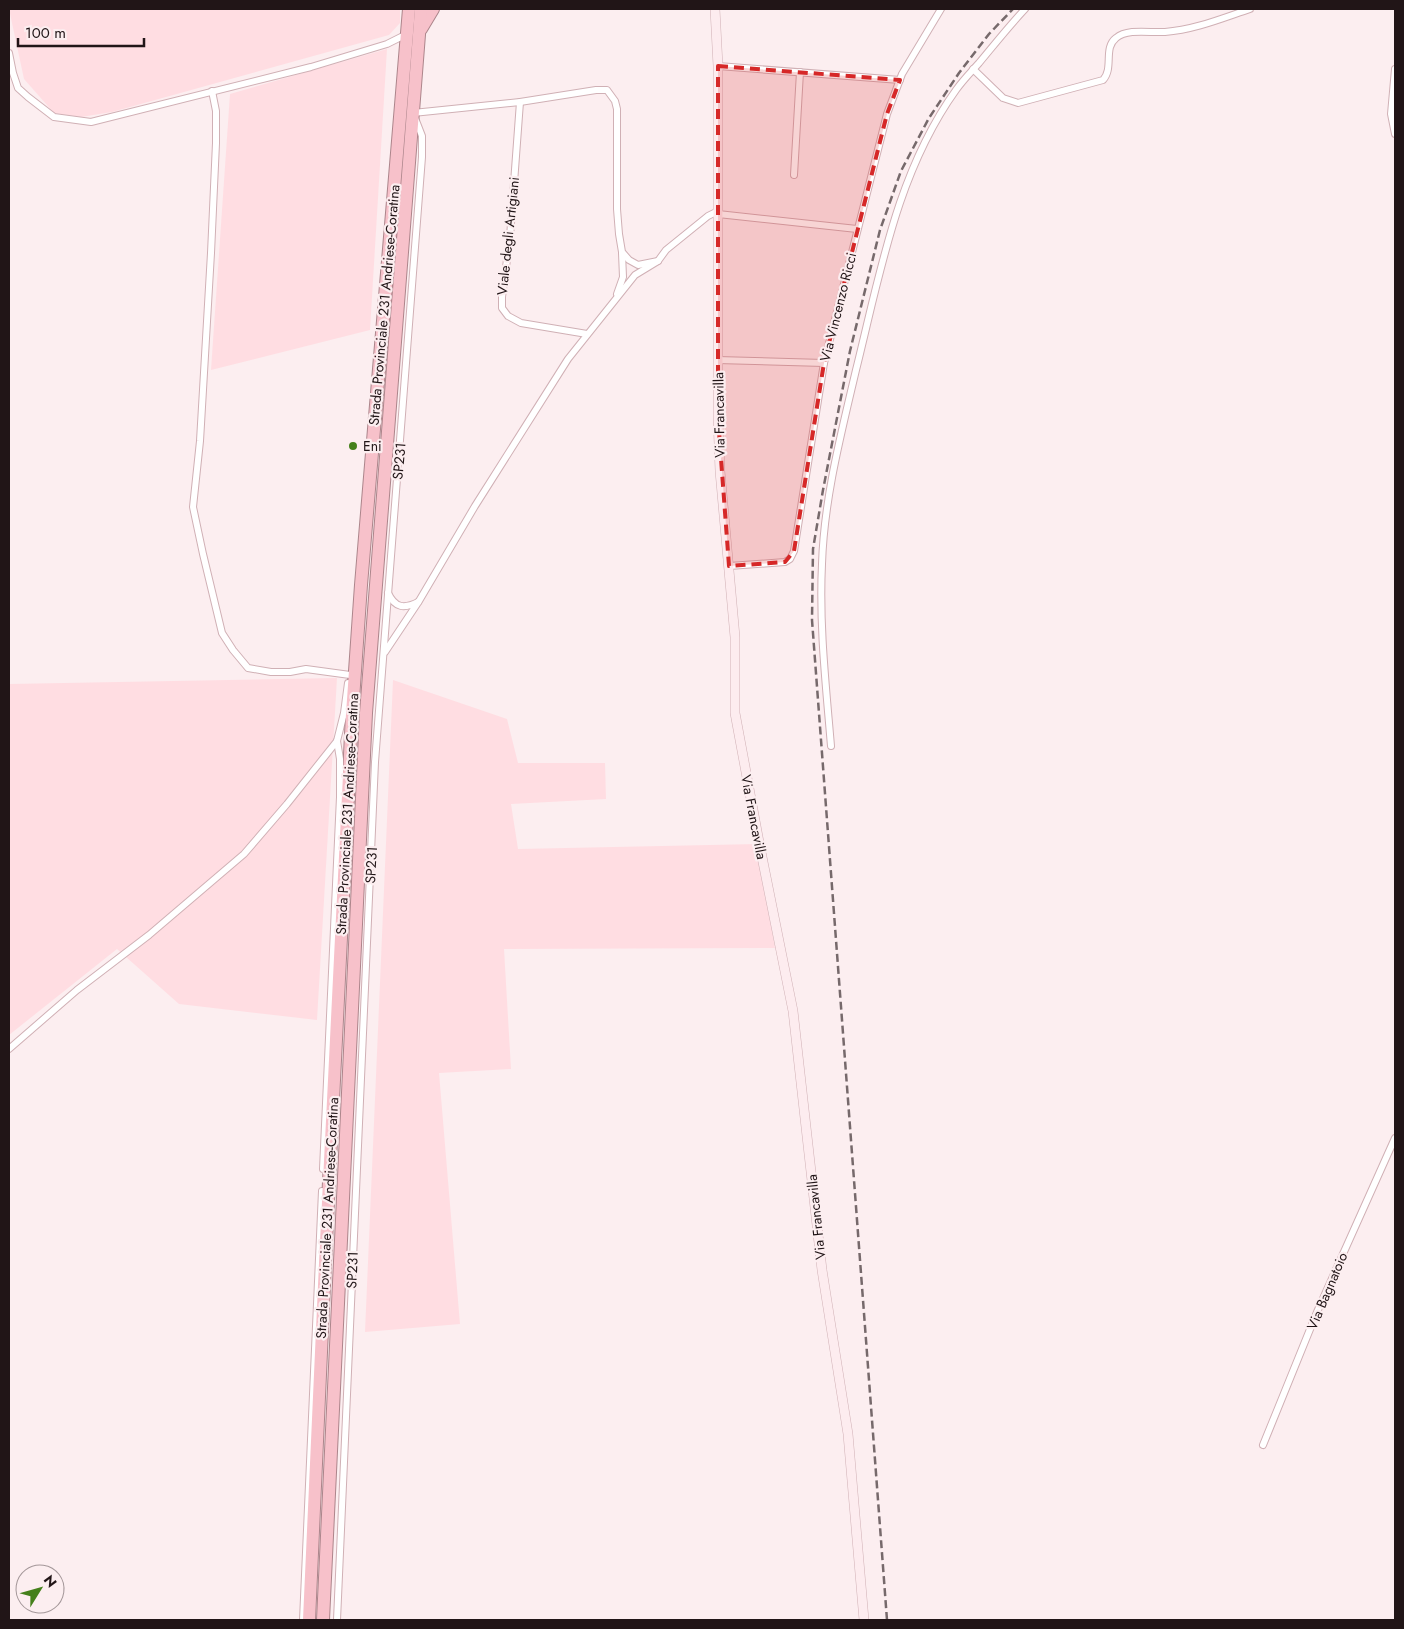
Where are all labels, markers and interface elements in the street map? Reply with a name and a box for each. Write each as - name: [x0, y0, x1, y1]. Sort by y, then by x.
- scale bar: [18, 15, 144, 47]
- text: 100 m: [25, 22, 66, 44]
- street label: Viale degli Artigiani: [492, 176, 524, 296]
- street label: Strada Provinciale 231 Andriese-Coratina: [364, 184, 404, 426]
- street label: Via Vincenzo Ricci: [815, 250, 861, 364]
- street label: Via Francavilla: [708, 372, 730, 458]
- place label: Eni: [363, 436, 382, 456]
- marker: Eni: [347, 440, 359, 452]
- street label: SP231: [387, 442, 411, 480]
- street label: Strada Provinciale 231 Andriese-Coratina: [331, 693, 363, 935]
- street label: Via Francavilla: [736, 773, 772, 861]
- street label: SP231: [360, 846, 382, 884]
- street label: Strada Provinciale 231 Andriese-Coratina: [311, 1097, 343, 1339]
- street label: Via Francavilla: [802, 1173, 830, 1261]
- street label: Via Bagnatoio: [1302, 1249, 1353, 1333]
- street label: SP231: [341, 1251, 363, 1289]
- north arrow: [15, 1564, 65, 1614]
- text: N: [39, 1571, 62, 1592]

